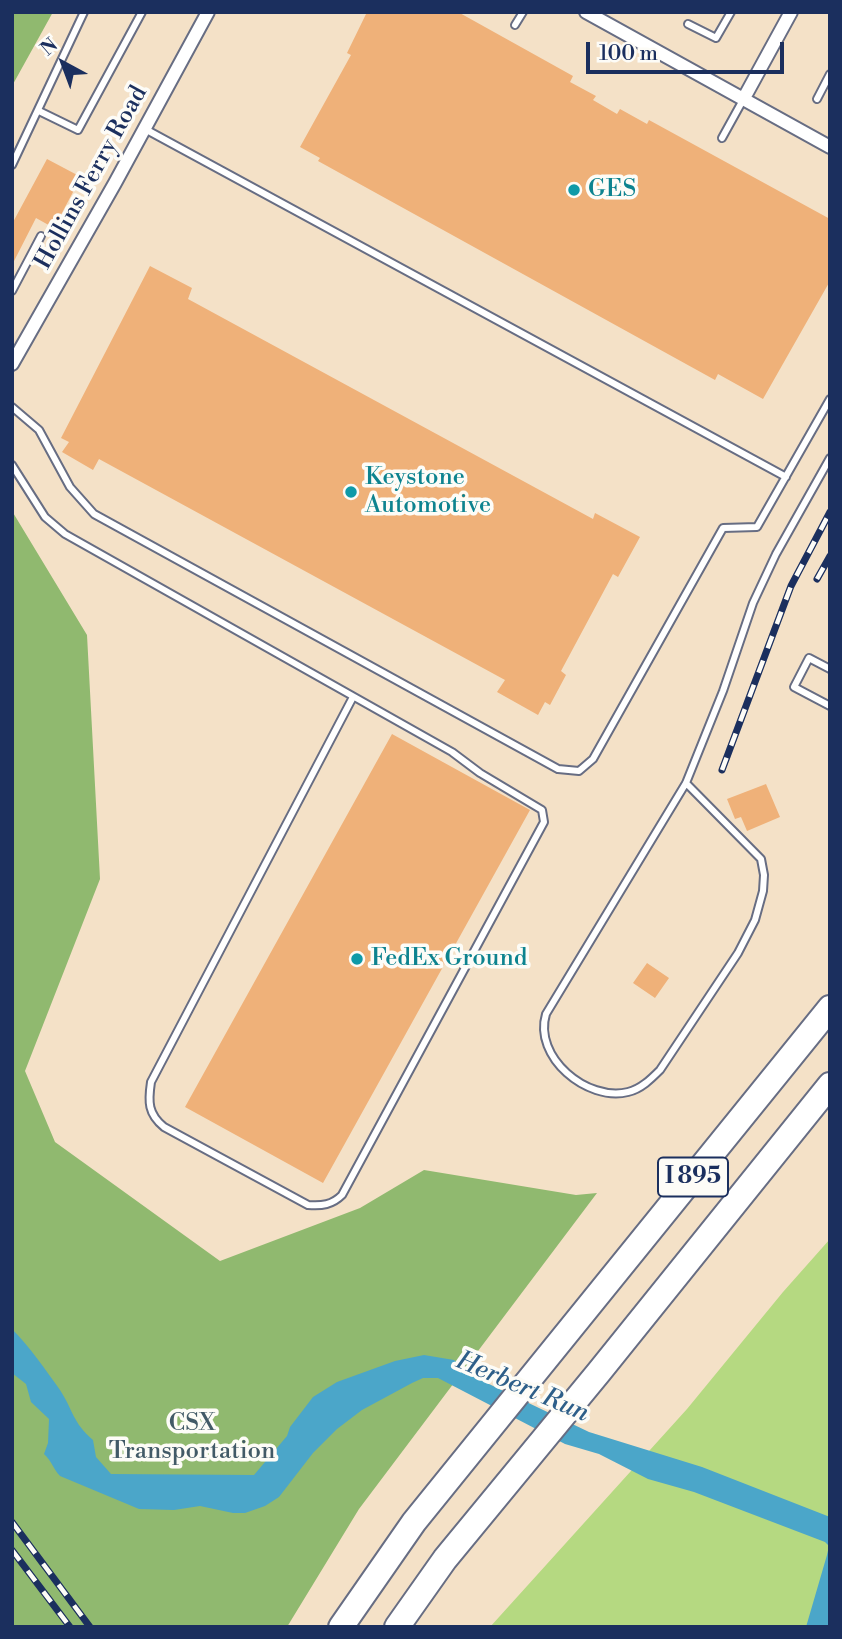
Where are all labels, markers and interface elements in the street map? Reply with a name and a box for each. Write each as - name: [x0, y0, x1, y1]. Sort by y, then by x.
- north arrow: [28, 28, 98, 98]
- scale bar: [590, 28, 788, 72]
- text: N: [36, 33, 63, 61]
- text: 100 m: [599, 41, 658, 67]
- street label: Hollins Ferry Road: [30, 81, 154, 275]
- place label: GES: [588, 176, 636, 204]
- marker: GES: [566, 182, 582, 198]
- place label: Keystone Automotive: [365, 464, 491, 520]
- marker: Keystone Automotive: [343, 484, 359, 500]
- place label: FedEx Ground: [371, 945, 527, 973]
- marker: FedEx Ground: [349, 951, 365, 967]
- road number: I 895: [658, 1158, 728, 1196]
- water label: Herbert Run: [451, 1346, 593, 1430]
- park label: CSX Transportation: [109, 1410, 275, 1466]

